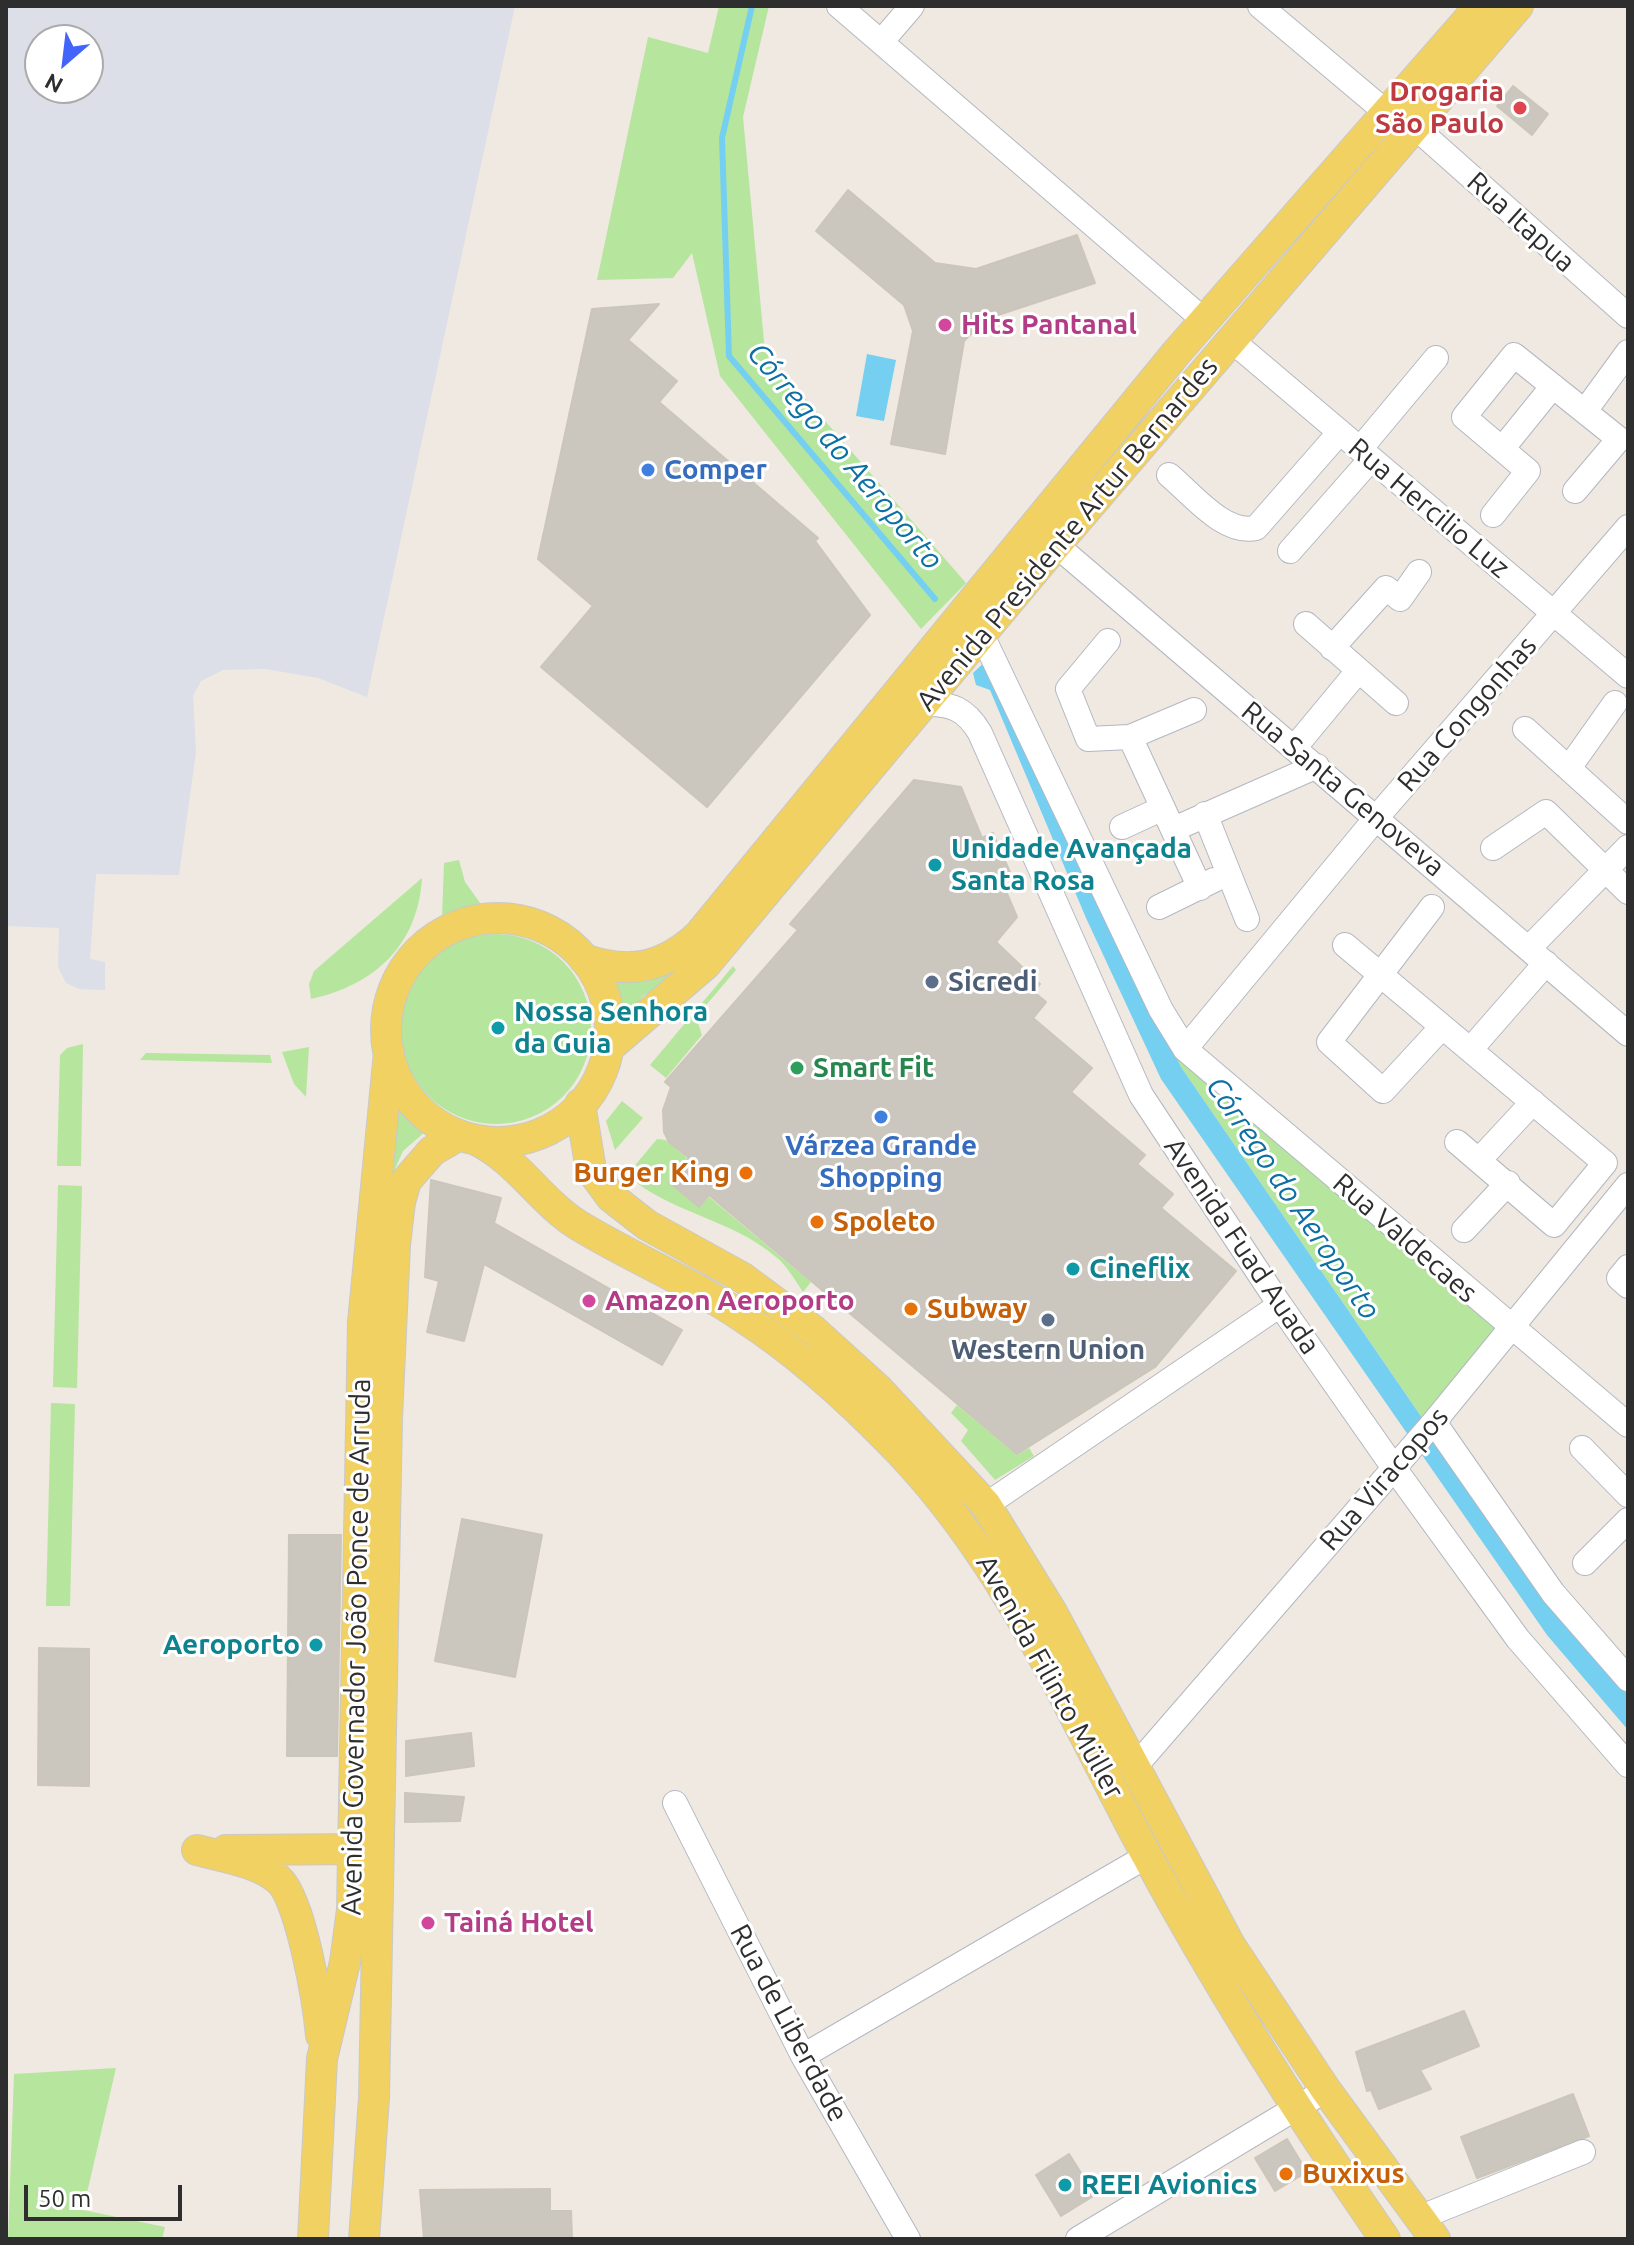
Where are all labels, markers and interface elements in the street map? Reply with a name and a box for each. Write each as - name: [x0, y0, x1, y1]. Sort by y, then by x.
- north arrow: [24, 24, 104, 104]
- text: N: [40, 69, 67, 99]
- place label: Drogaria São Paulo: [1375, 75, 1504, 141]
- marker: Drogaria São Paulo: [1511, 99, 1529, 117]
- street label: Rua Itapua: [1460, 165, 1582, 279]
- place label: Hits Pantanal: [961, 308, 1137, 342]
- marker: Hits Pantanal: [936, 316, 954, 334]
- water label: Córrego do Aeroporto: [740, 335, 950, 577]
- street label: Avenida Presidente Artur Bernardes: [909, 351, 1225, 717]
- street label: Rua Hercilio Luz: [1342, 431, 1516, 585]
- place label: Comper: [664, 453, 767, 487]
- marker: Comper: [639, 461, 657, 479]
- street label: Rua Congonhas: [1390, 629, 1544, 799]
- street label: Rua Santa Genoveva: [1235, 694, 1451, 884]
- place label: Unidade Avançada Santa Rosa: [951, 832, 1192, 898]
- marker: Unidade Avançada Santa Rosa: [926, 856, 944, 874]
- place label: Sicredi: [948, 965, 1037, 999]
- marker: Sicredi: [923, 973, 941, 991]
- place label: Nossa Senhora da Guia: [514, 995, 708, 1061]
- marker: Nossa Senhora da Guia: [489, 1019, 507, 1037]
- place label: Smart Fit: [813, 1051, 934, 1085]
- marker: Smart Fit: [788, 1059, 806, 1077]
- water label: Córrego do Aeroporto: [1198, 1070, 1388, 1326]
- marker: Várzea Grande Shopping: [872, 1108, 890, 1126]
- place label: Várzea Grande Shopping: [785, 1129, 977, 1195]
- street label: Avenida Fuad Auada: [1157, 1131, 1327, 1361]
- place label: Burger King: [573, 1156, 730, 1190]
- marker: Burger King: [737, 1164, 755, 1182]
- street label: Rua Valdecaes: [1326, 1166, 1484, 1310]
- place label: Spoleto: [833, 1205, 936, 1239]
- marker: Spoleto: [808, 1213, 826, 1231]
- place label: Cineflix: [1089, 1252, 1190, 1286]
- marker: Cineflix: [1064, 1260, 1082, 1278]
- place label: Amazon Aeroporto: [605, 1284, 855, 1318]
- marker: Amazon Aeroporto: [580, 1292, 598, 1310]
- place label: Subway: [927, 1292, 1027, 1326]
- marker: Subway: [902, 1300, 920, 1318]
- marker: Western Union: [1039, 1311, 1057, 1329]
- place label: Western Union: [951, 1333, 1145, 1367]
- street label: Avenida Governador João Ponce de Arruda: [335, 1378, 377, 1916]
- street label: Rua Viracopos: [1313, 1400, 1455, 1558]
- street label: Avenida Filinto Müller: [969, 1549, 1131, 1805]
- place label: Aeroporto: [163, 1628, 300, 1662]
- marker: Aeroporto: [307, 1636, 325, 1654]
- place label: Tainá Hotel: [444, 1906, 594, 1940]
- marker: Tainá Hotel: [419, 1914, 437, 1932]
- street label: Rua de Liberdade: [723, 1919, 855, 2127]
- place label: Buxixus: [1302, 2157, 1405, 2191]
- marker: Buxixus: [1277, 2165, 1295, 2183]
- place label: REEI Avionics: [1081, 2168, 1257, 2202]
- scale bar: [28, 2169, 186, 2219]
- marker: REEI Avionics: [1056, 2176, 1074, 2194]
- text: 50 m: [38, 2185, 91, 2212]

